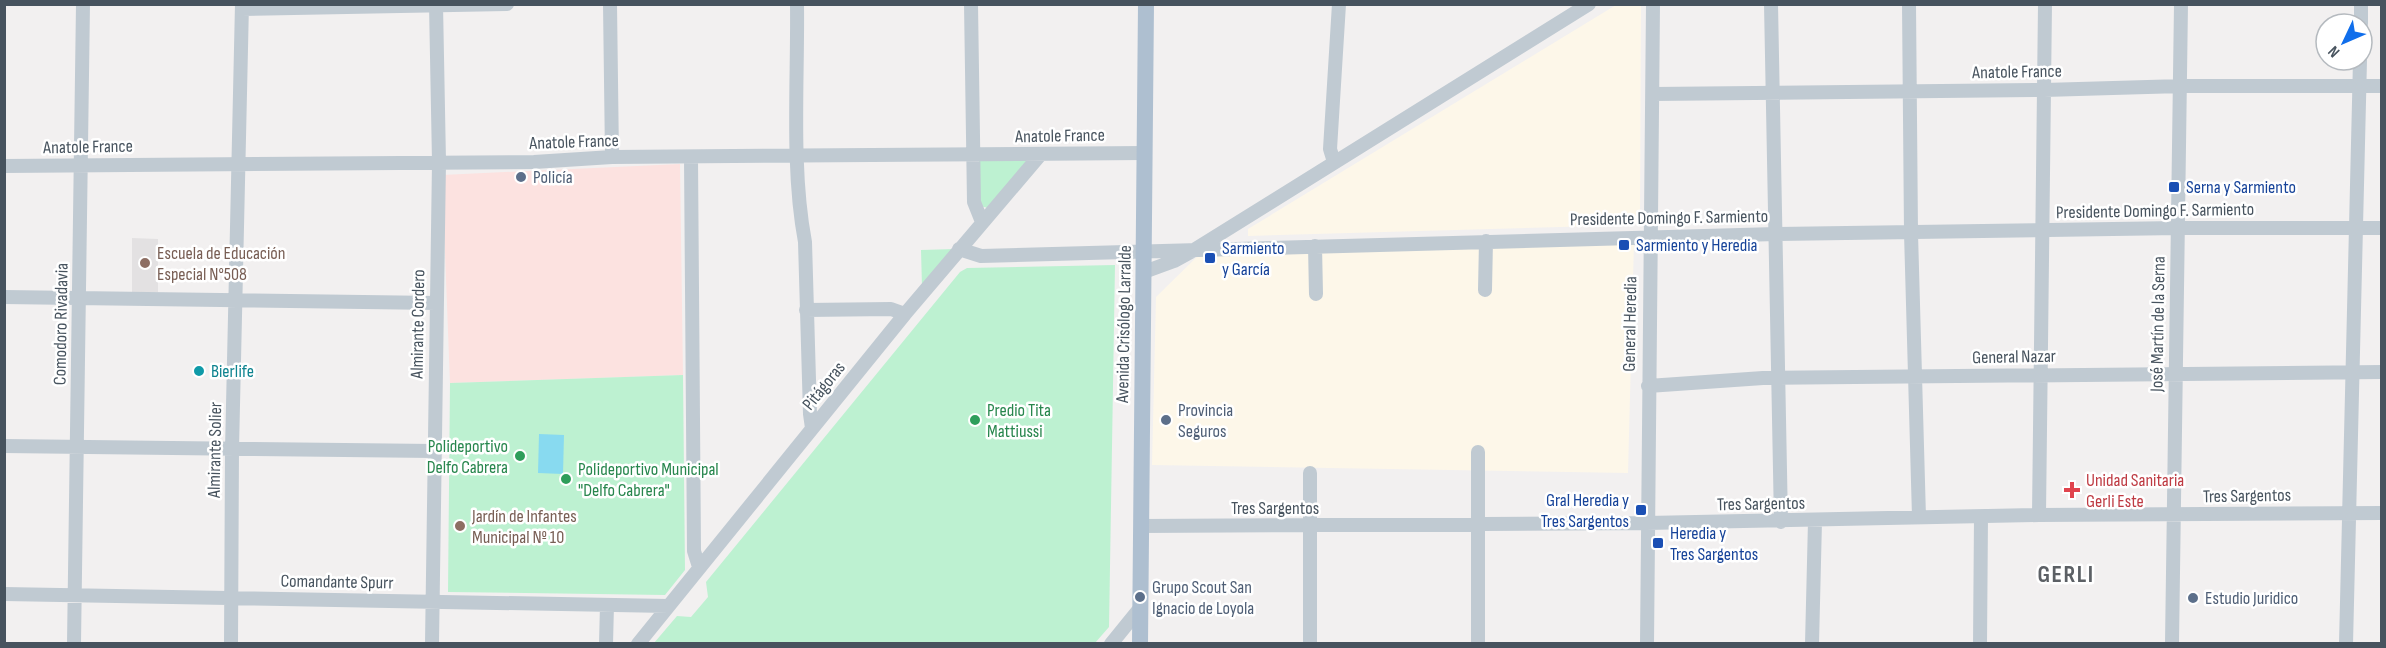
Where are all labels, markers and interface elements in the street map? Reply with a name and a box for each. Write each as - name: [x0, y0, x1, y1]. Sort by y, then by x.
- north arrow: [2314, 12, 2374, 72]
- text: N: [2324, 42, 2344, 61]
- street label: Anatole France: [1971, 61, 2062, 83]
- street label: Anatole France: [1014, 125, 1105, 147]
- street label: Anatole France: [528, 130, 619, 154]
- street label: Anatole France: [42, 136, 133, 158]
- place label: Policía: [533, 167, 573, 188]
- marker: Policía: [514, 170, 528, 184]
- place label: Serna y Sarmiento: [2186, 177, 2296, 198]
- marker: Serna y Sarmiento: [2167, 180, 2181, 194]
- street label: Presidente Domingo F. Sarmiento: [2056, 199, 2254, 223]
- street label: Presidente Domingo F. Sarmiento: [1570, 206, 1768, 230]
- place label: Sarmiento y Heredia: [1636, 235, 1758, 256]
- place label: Sarmiento y García: [1222, 238, 1285, 280]
- marker: Sarmiento y Heredia: [1617, 238, 1631, 252]
- place label: Escuela de Educación Especial N°508: [157, 243, 286, 285]
- street label: Avenida Crisólogo Larralde: [1112, 245, 1136, 404]
- marker: Sarmiento y García: [1203, 251, 1217, 265]
- marker: Escuela de Educación Especial N°508: [138, 256, 152, 270]
- street label: José Martín de la Serna: [2146, 256, 2170, 393]
- street label: Comodoro Rivadavia: [49, 263, 73, 385]
- street label: Almirante Cordero: [407, 269, 429, 380]
- street label: General Heredia: [1619, 276, 1641, 372]
- street label: General Nazar: [1972, 346, 2056, 368]
- street label: Pitágoras: [798, 358, 850, 414]
- place label: Bierlife: [211, 361, 254, 382]
- marker: Bierlife: [192, 364, 206, 378]
- place label: Predio Tita Mattiussi: [987, 400, 1051, 442]
- place label: Provincia Seguros: [1178, 400, 1233, 442]
- street label: Almirante Solier: [204, 402, 226, 499]
- marker: Predio Tita Mattiussi: [968, 413, 982, 427]
- marker: Provincia Seguros: [1159, 413, 1173, 427]
- place label: Polideportivo Delfo Cabrera: [427, 436, 508, 478]
- marker: Polideportivo Delfo Cabrera: [513, 449, 527, 463]
- place label: Polideportivo Municipal "Delfo Cabrera": [578, 459, 719, 501]
- place label: Unidad Sanitaria Gerli Este: [2086, 470, 2184, 512]
- marker: Polideportivo Municipal "Delfo Cabrera": [559, 472, 573, 486]
- marker: Unidad Sanitaria Gerli Este: [2063, 481, 2081, 499]
- street label: Tres Sargentos: [2203, 485, 2291, 507]
- place label: Gral Heredia y Tres Sargentos: [1541, 490, 1629, 532]
- street label: Tres Sargentos: [1717, 493, 1805, 515]
- street label: Tres Sargentos: [1231, 498, 1319, 519]
- marker: Gral Heredia y Tres Sargentos: [1634, 503, 1648, 517]
- place label: Jardín de Infantes Municipal Nº 10: [471, 506, 577, 548]
- marker: Jardín de Infantes Municipal Nº 10: [453, 519, 467, 533]
- place label: Heredia y Tres Sargentos: [1670, 523, 1758, 565]
- marker: Heredia y Tres Sargentos: [1651, 536, 1665, 550]
- district label: GERLI: [2037, 560, 2095, 589]
- street label: Comandante Spurr: [280, 571, 394, 593]
- place label: Grupo Scout San Ignacio de Loyola: [1152, 577, 1254, 619]
- place label: Estudio Juridico: [2205, 588, 2298, 609]
- marker: Grupo Scout San Ignacio de Loyola: [1133, 590, 1147, 604]
- marker: Estudio Juridico: [2186, 591, 2200, 605]

